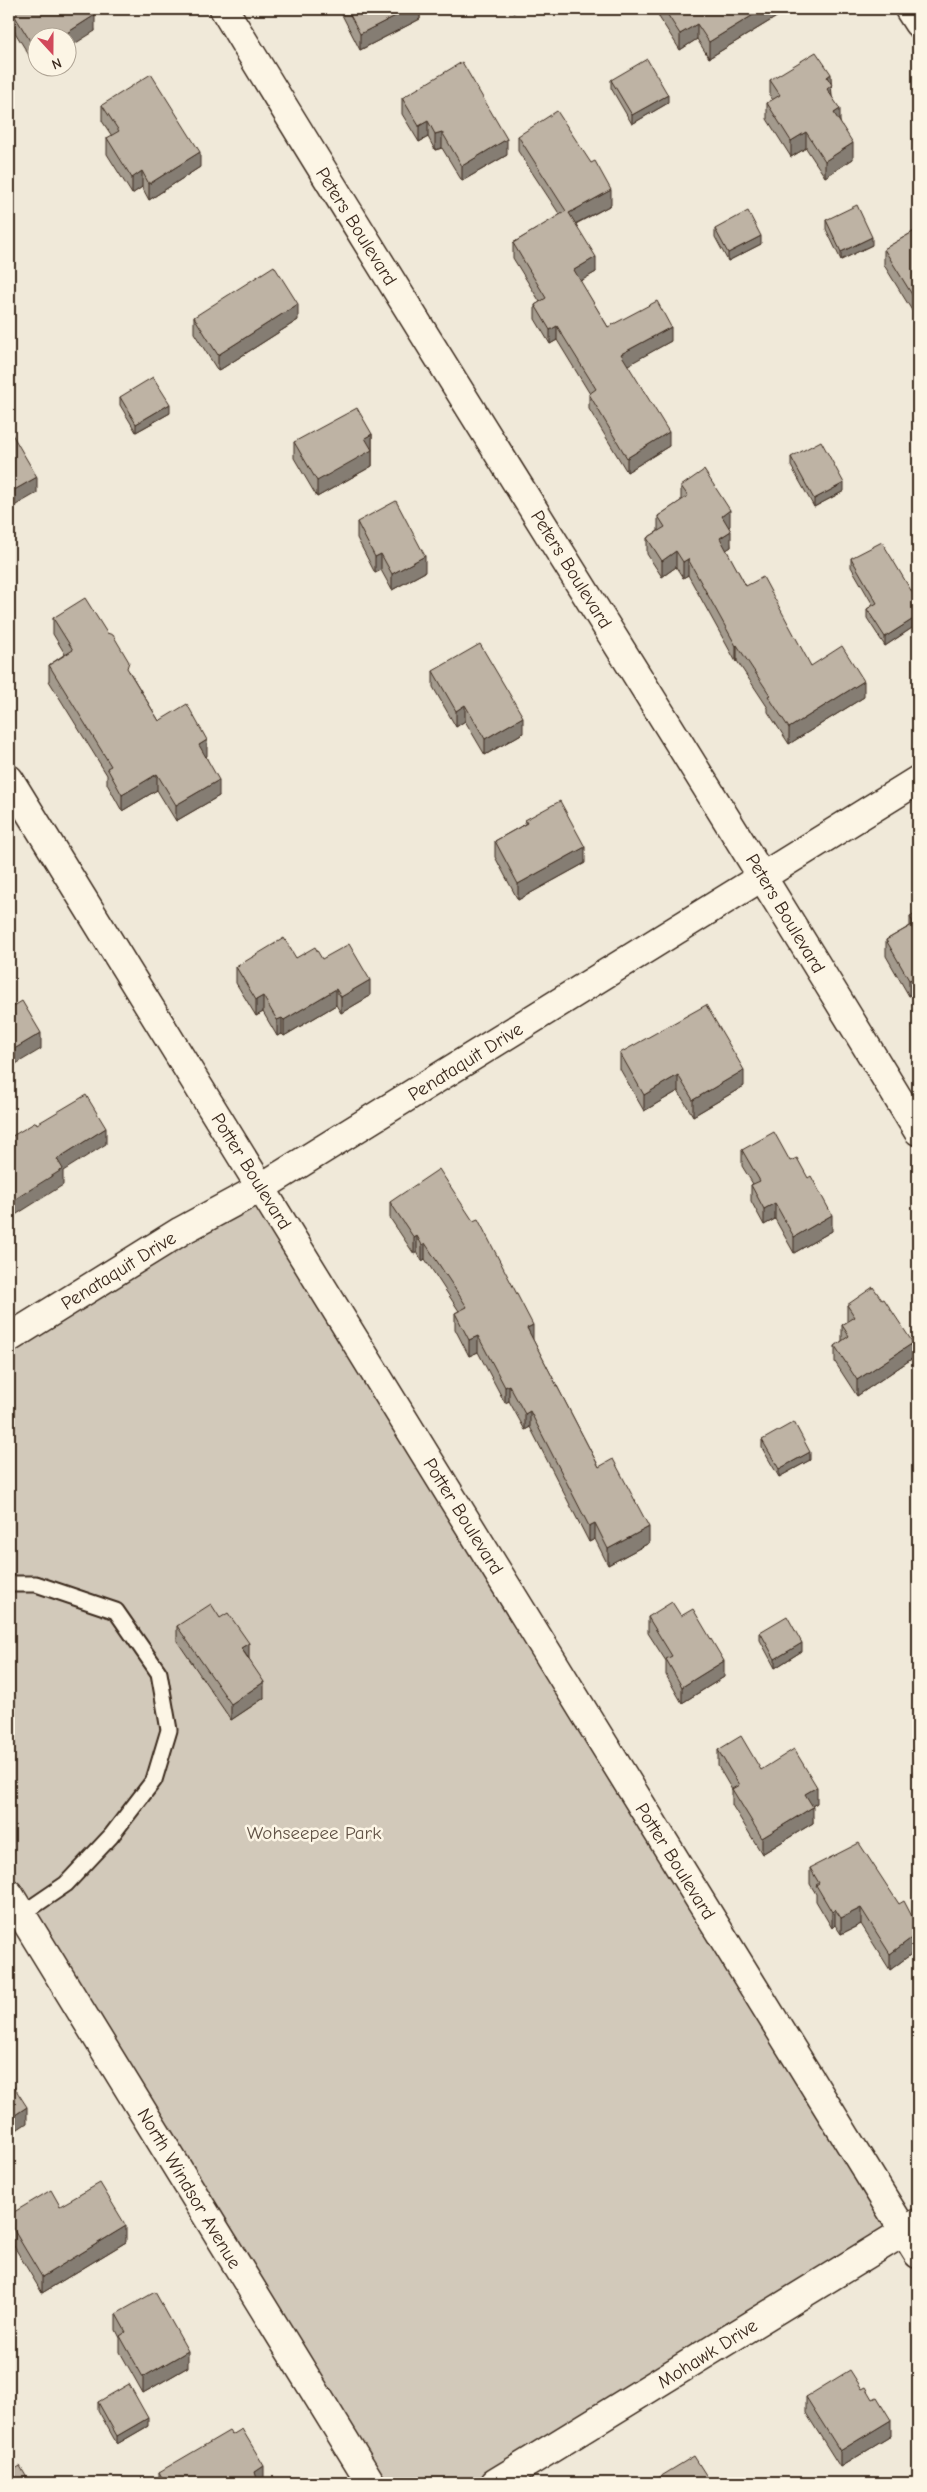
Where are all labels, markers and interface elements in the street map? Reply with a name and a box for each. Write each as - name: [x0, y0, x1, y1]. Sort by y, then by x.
- north arrow: [28, 28, 78, 78]
- text: N: [49, 54, 64, 73]
- street label: Peters Boulevard: [311, 163, 401, 290]
- street label: Peters Boulevard: [526, 506, 616, 633]
- street label: Peters Boulevard: [741, 850, 829, 977]
- street label: Penataquit Drive: [404, 1018, 527, 1106]
- street label: Potter Boulevard: [207, 1109, 296, 1234]
- street label: Penataquit Drive: [57, 1227, 180, 1315]
- street label: Potter Boulevard: [419, 1454, 508, 1579]
- street label: Potter Boulevard: [631, 1799, 720, 1924]
- park label: Wohseepee Park: [247, 1822, 382, 1844]
- street label: North Windsor Avenue: [133, 2104, 246, 2273]
- street label: Mohawk Drive: [653, 2314, 762, 2393]

